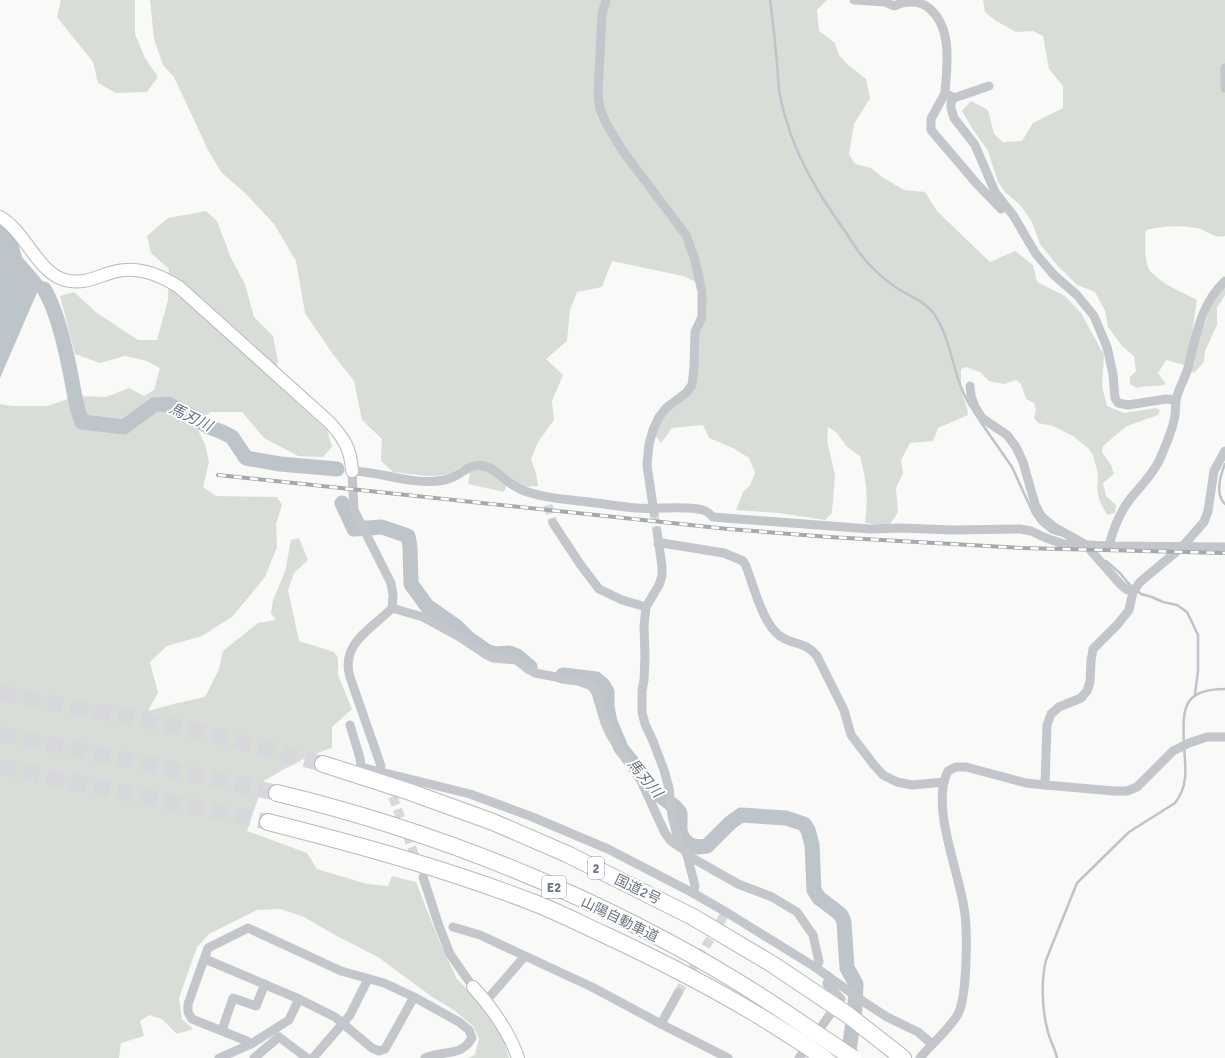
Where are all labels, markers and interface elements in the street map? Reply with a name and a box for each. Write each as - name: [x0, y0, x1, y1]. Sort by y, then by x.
- water label: 馬刃川: [167, 399, 217, 436]
- water label: 馬刃川: [624, 755, 668, 803]
- road number: 2: [588, 857, 604, 879]
- street label: 国道2号: [612, 871, 664, 908]
- road number: E2: [542, 876, 566, 898]
- street label: 山陽自動車道: [578, 893, 661, 946]

